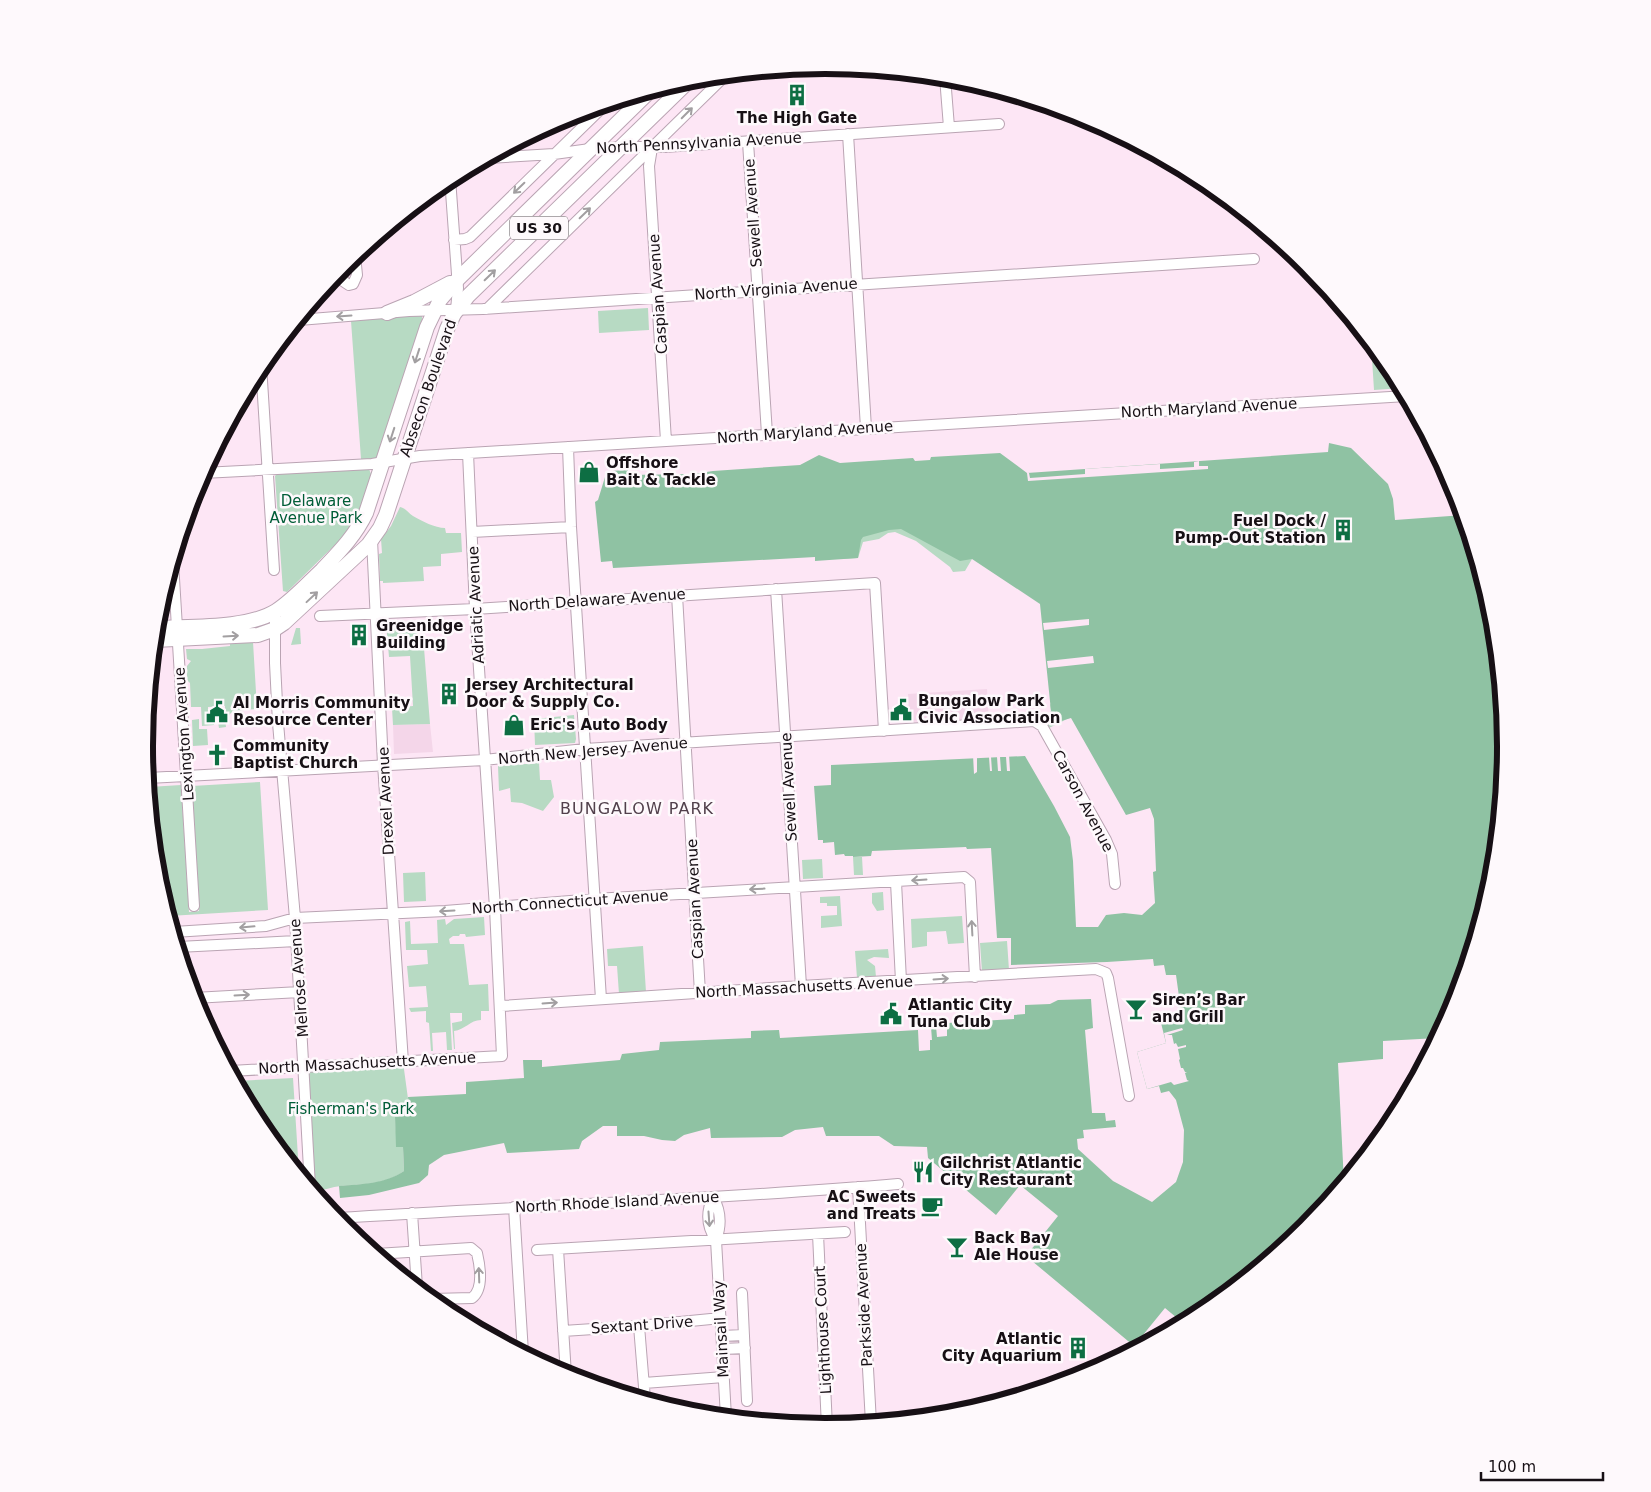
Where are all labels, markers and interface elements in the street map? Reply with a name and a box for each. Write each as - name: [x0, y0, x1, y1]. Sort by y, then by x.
- building icon: The High Gate: [784, 82, 810, 108]
- one-way arrow: [681, 107, 693, 120]
- place label: The High Gate: [737, 109, 857, 127]
- street label: North Pennsylvania Avenue: [596, 129, 802, 157]
- street label: Sewell Avenue: [740, 158, 766, 268]
- one-way arrow: [513, 182, 525, 194]
- one-way arrow: [579, 207, 591, 219]
- road number: US 30: [510, 217, 568, 240]
- street label: Caspian Avenue: [645, 233, 671, 355]
- one-way arrow: [484, 269, 497, 281]
- street label: North Virginia Avenue: [694, 274, 858, 304]
- one-way arrow: [336, 311, 352, 321]
- street label: Absecon Boulevard: [396, 317, 460, 459]
- one-way arrow: [412, 348, 421, 364]
- street label: North Maryland Avenue: [1120, 394, 1298, 422]
- street label: North Maryland Avenue: [716, 417, 894, 447]
- one-way arrow: [386, 427, 396, 443]
- place label: Offshore Bait & Tackle: [606, 454, 716, 489]
- shop icon: Offshore Bait & Tackle: [576, 459, 602, 485]
- park label: Delaware Avenue Park: [270, 492, 363, 527]
- place label: Fuel Dock / Pump-Out Station: [1175, 512, 1327, 547]
- building icon: Fuel Dock / Pump-Out Station: [1330, 517, 1356, 543]
- street label: Adriatic Avenue: [464, 546, 488, 664]
- street label: North Delaware Avenue: [508, 585, 686, 615]
- one-way arrow: [306, 591, 318, 603]
- place label: Greenidge Building: [376, 617, 464, 652]
- building icon: Greenidge Building: [346, 622, 372, 648]
- one-way arrow: [222, 632, 238, 641]
- street label: Lexington Avenue: [170, 666, 198, 802]
- place label: Jersey Architectural Door & Supply Co.: [465, 676, 634, 711]
- building icon: Jersey Architectural Door & Supply Co.: [436, 681, 462, 707]
- place label: Bungalow Park Civic Association: [918, 692, 1060, 727]
- place label: Al Morris Community Resource Center: [233, 694, 411, 729]
- public building icon: Bungalow Park Civic Association: [888, 697, 914, 723]
- public building icon: Al Morris Community Resource Center: [204, 699, 230, 725]
- shop icon: Eric's Auto Body: [501, 712, 527, 738]
- place label: Eric's Auto Body: [530, 716, 668, 734]
- street label: Sewell Avenue: [777, 732, 801, 842]
- street label: North New Jersey Avenue: [497, 734, 689, 768]
- place label: Community Baptist Church: [233, 737, 358, 772]
- church icon: Community Baptist Church: [204, 742, 230, 768]
- street label: Drexel Avenue: [374, 746, 398, 856]
- street label: Carson Avenue: [1049, 747, 1117, 855]
- district label: BUNGALOW PARK: [560, 799, 714, 818]
- street label: Caspian Avenue: [683, 838, 707, 960]
- one-way arrow: [911, 876, 927, 885]
- one-way arrow: [749, 885, 765, 894]
- street label: North Connecticut Avenue: [471, 886, 669, 918]
- one-way arrow: [439, 906, 455, 915]
- street label: Melrose Avenue: [286, 918, 312, 1038]
- one-way arrow: [968, 920, 977, 936]
- one-way arrow: [240, 923, 256, 932]
- street label: North Massachusetts Avenue: [695, 972, 913, 1002]
- one-way arrow: [933, 974, 949, 984]
- one-way arrow: [234, 991, 250, 1000]
- place label: Siren’s Bar and Grill: [1152, 991, 1246, 1026]
- place label: Atlantic City Tuna Club: [908, 996, 1012, 1031]
- bar icon: Siren’s Bar and Grill: [1123, 996, 1149, 1022]
- one-way arrow: [541, 998, 557, 1007]
- public building icon: Atlantic City Tuna Club: [878, 1001, 904, 1027]
- street label: North Massachusetts Avenue: [258, 1048, 476, 1078]
- park label: Fisherman's Park: [288, 1100, 415, 1118]
- place label: Gilchrist Atlantic City Restaurant: [940, 1154, 1082, 1189]
- restaurant icon: Gilchrist Atlantic City Restaurant: [910, 1159, 936, 1185]
- street label: North Rhode Island Avenue: [514, 1188, 720, 1216]
- place label: AC Sweets and Treats: [827, 1188, 916, 1223]
- cafe icon: AC Sweets and Treats: [919, 1193, 945, 1219]
- one-way arrow: [705, 1211, 714, 1227]
- place label: Back Bay Ale House: [974, 1229, 1059, 1264]
- bar icon: Back Bay Ale House: [944, 1234, 970, 1260]
- street label: Parkside Avenue: [852, 1243, 876, 1367]
- street label: Lighthouse Court: [811, 1265, 835, 1395]
- one-way arrow: [474, 1267, 484, 1284]
- street label: Mainsail Way: [709, 1280, 733, 1378]
- street label: Sextant Drive: [590, 1312, 694, 1338]
- place label: Atlantic City Aquarium: [942, 1330, 1062, 1365]
- building icon: Atlantic City Aquarium: [1065, 1335, 1091, 1361]
- scale bar: [1481, 1450, 1604, 1482]
- text: 100 m: [1488, 1458, 1536, 1476]

